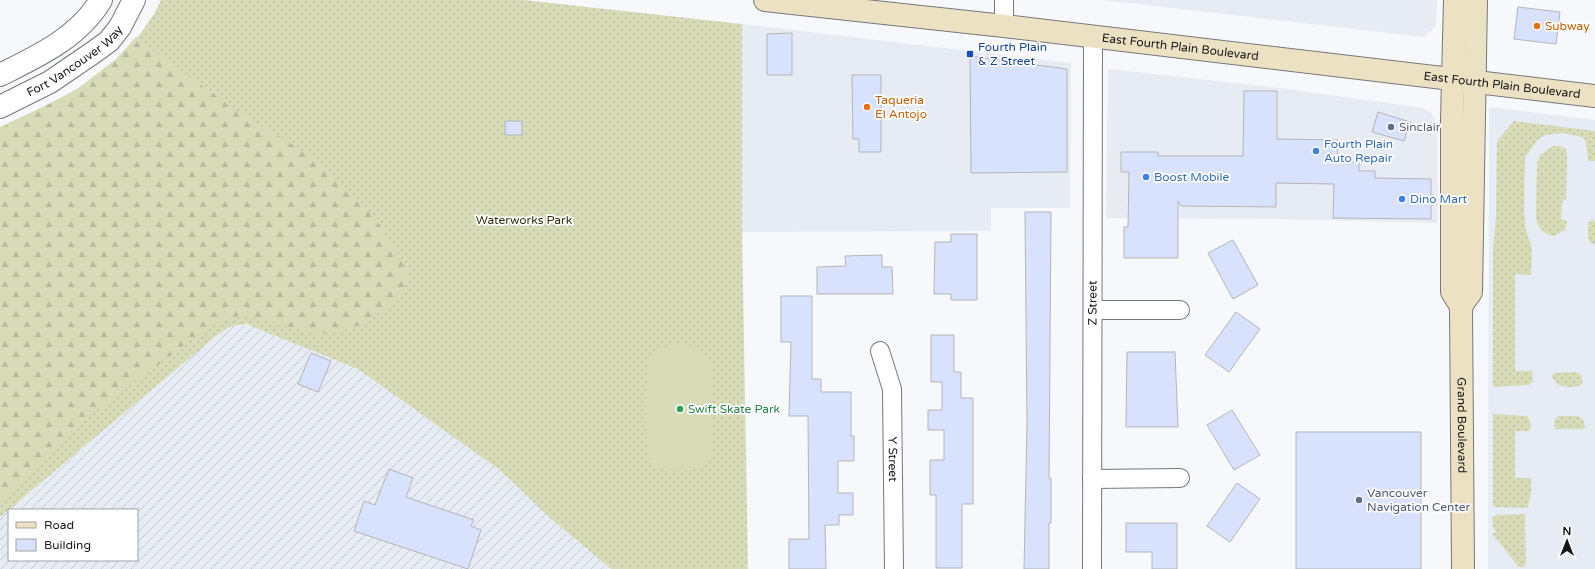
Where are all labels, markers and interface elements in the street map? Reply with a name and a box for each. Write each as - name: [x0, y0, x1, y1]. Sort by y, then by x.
- place label: Subway: [1545, 19, 1590, 33]
- marker: Subway: [1532, 21, 1542, 31]
- street label: Fort Vancouver Way: [24, 22, 126, 100]
- street label: East Fourth Plain Boulevard: [1101, 31, 1259, 63]
- place label: Fourth Plain & Z Street: [978, 40, 1047, 68]
- marker: Fourth Plain & Z Street: [965, 49, 975, 59]
- street label: East Fourth Plain Boulevard: [1423, 69, 1581, 101]
- place label: Taqueria El Antojo: [875, 93, 927, 121]
- marker: Taqueria El Antojo: [862, 102, 872, 112]
- place label: Sinclair: [1399, 120, 1441, 134]
- marker: Sinclair: [1386, 122, 1396, 132]
- place label: Fourth Plain Auto Repair: [1324, 137, 1393, 165]
- marker: Fourth Plain Auto Repair: [1311, 146, 1321, 156]
- place label: Boost Mobile: [1154, 170, 1230, 184]
- marker: Boost Mobile: [1141, 172, 1151, 182]
- place label: Dino Mart: [1410, 192, 1468, 206]
- marker: Dino Mart: [1397, 194, 1407, 204]
- park label: Waterworks Park: [476, 213, 573, 227]
- street label: Z Street: [1085, 280, 1100, 326]
- street label: Grand Boulevard: [1455, 377, 1469, 473]
- place label: Swift Skate Park: [688, 402, 780, 416]
- marker: Swift Skate Park: [675, 404, 685, 414]
- street label: Y Street: [886, 436, 900, 482]
- place label: Vancouver Navigation Center: [1367, 486, 1470, 514]
- marker: Vancouver Navigation Center: [1354, 495, 1364, 505]
- legend: [8, 509, 138, 561]
- text: Road: [44, 518, 74, 532]
- north arrow: [1547, 521, 1587, 561]
- text: N: [1563, 525, 1571, 538]
- text: Building: [44, 538, 91, 552]

